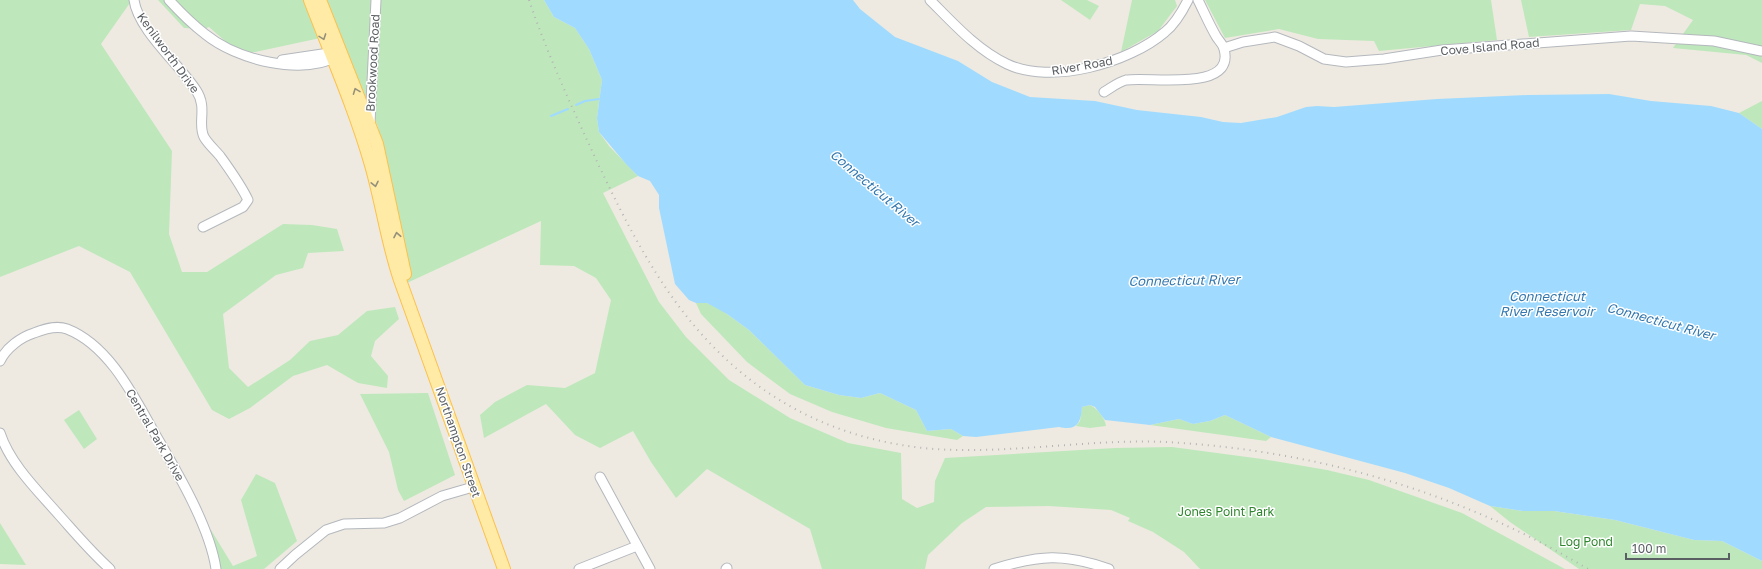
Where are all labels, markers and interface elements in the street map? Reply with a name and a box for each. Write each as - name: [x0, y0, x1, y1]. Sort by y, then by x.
- street label: Kenilworth Drive: [134, 9, 203, 96]
- street label: Brookwood Road: [362, 14, 383, 112]
- one-way arrow: [319, 33, 327, 40]
- street label: Cove Island Road: [1440, 35, 1540, 58]
- street label: River Road: [1050, 53, 1114, 78]
- one-way arrow: [353, 88, 361, 96]
- water label: Connecticut River: [827, 146, 924, 231]
- one-way arrow: [371, 181, 379, 187]
- one-way arrow: [393, 232, 401, 238]
- water label: Connecticut River: [1128, 271, 1242, 289]
- water label: Connecticut River Reservoir: [1500, 288, 1596, 319]
- water label: Connecticut River: [1605, 299, 1719, 344]
- street label: Northampton Street: [432, 385, 485, 499]
- street label: Central Park Drive: [123, 386, 188, 484]
- park label: Jones Point Park: [1178, 504, 1275, 519]
- park label: Log Pond: [1559, 534, 1613, 549]
- scale bar: [1626, 535, 1729, 561]
- text: 100 m: [1632, 541, 1666, 556]

